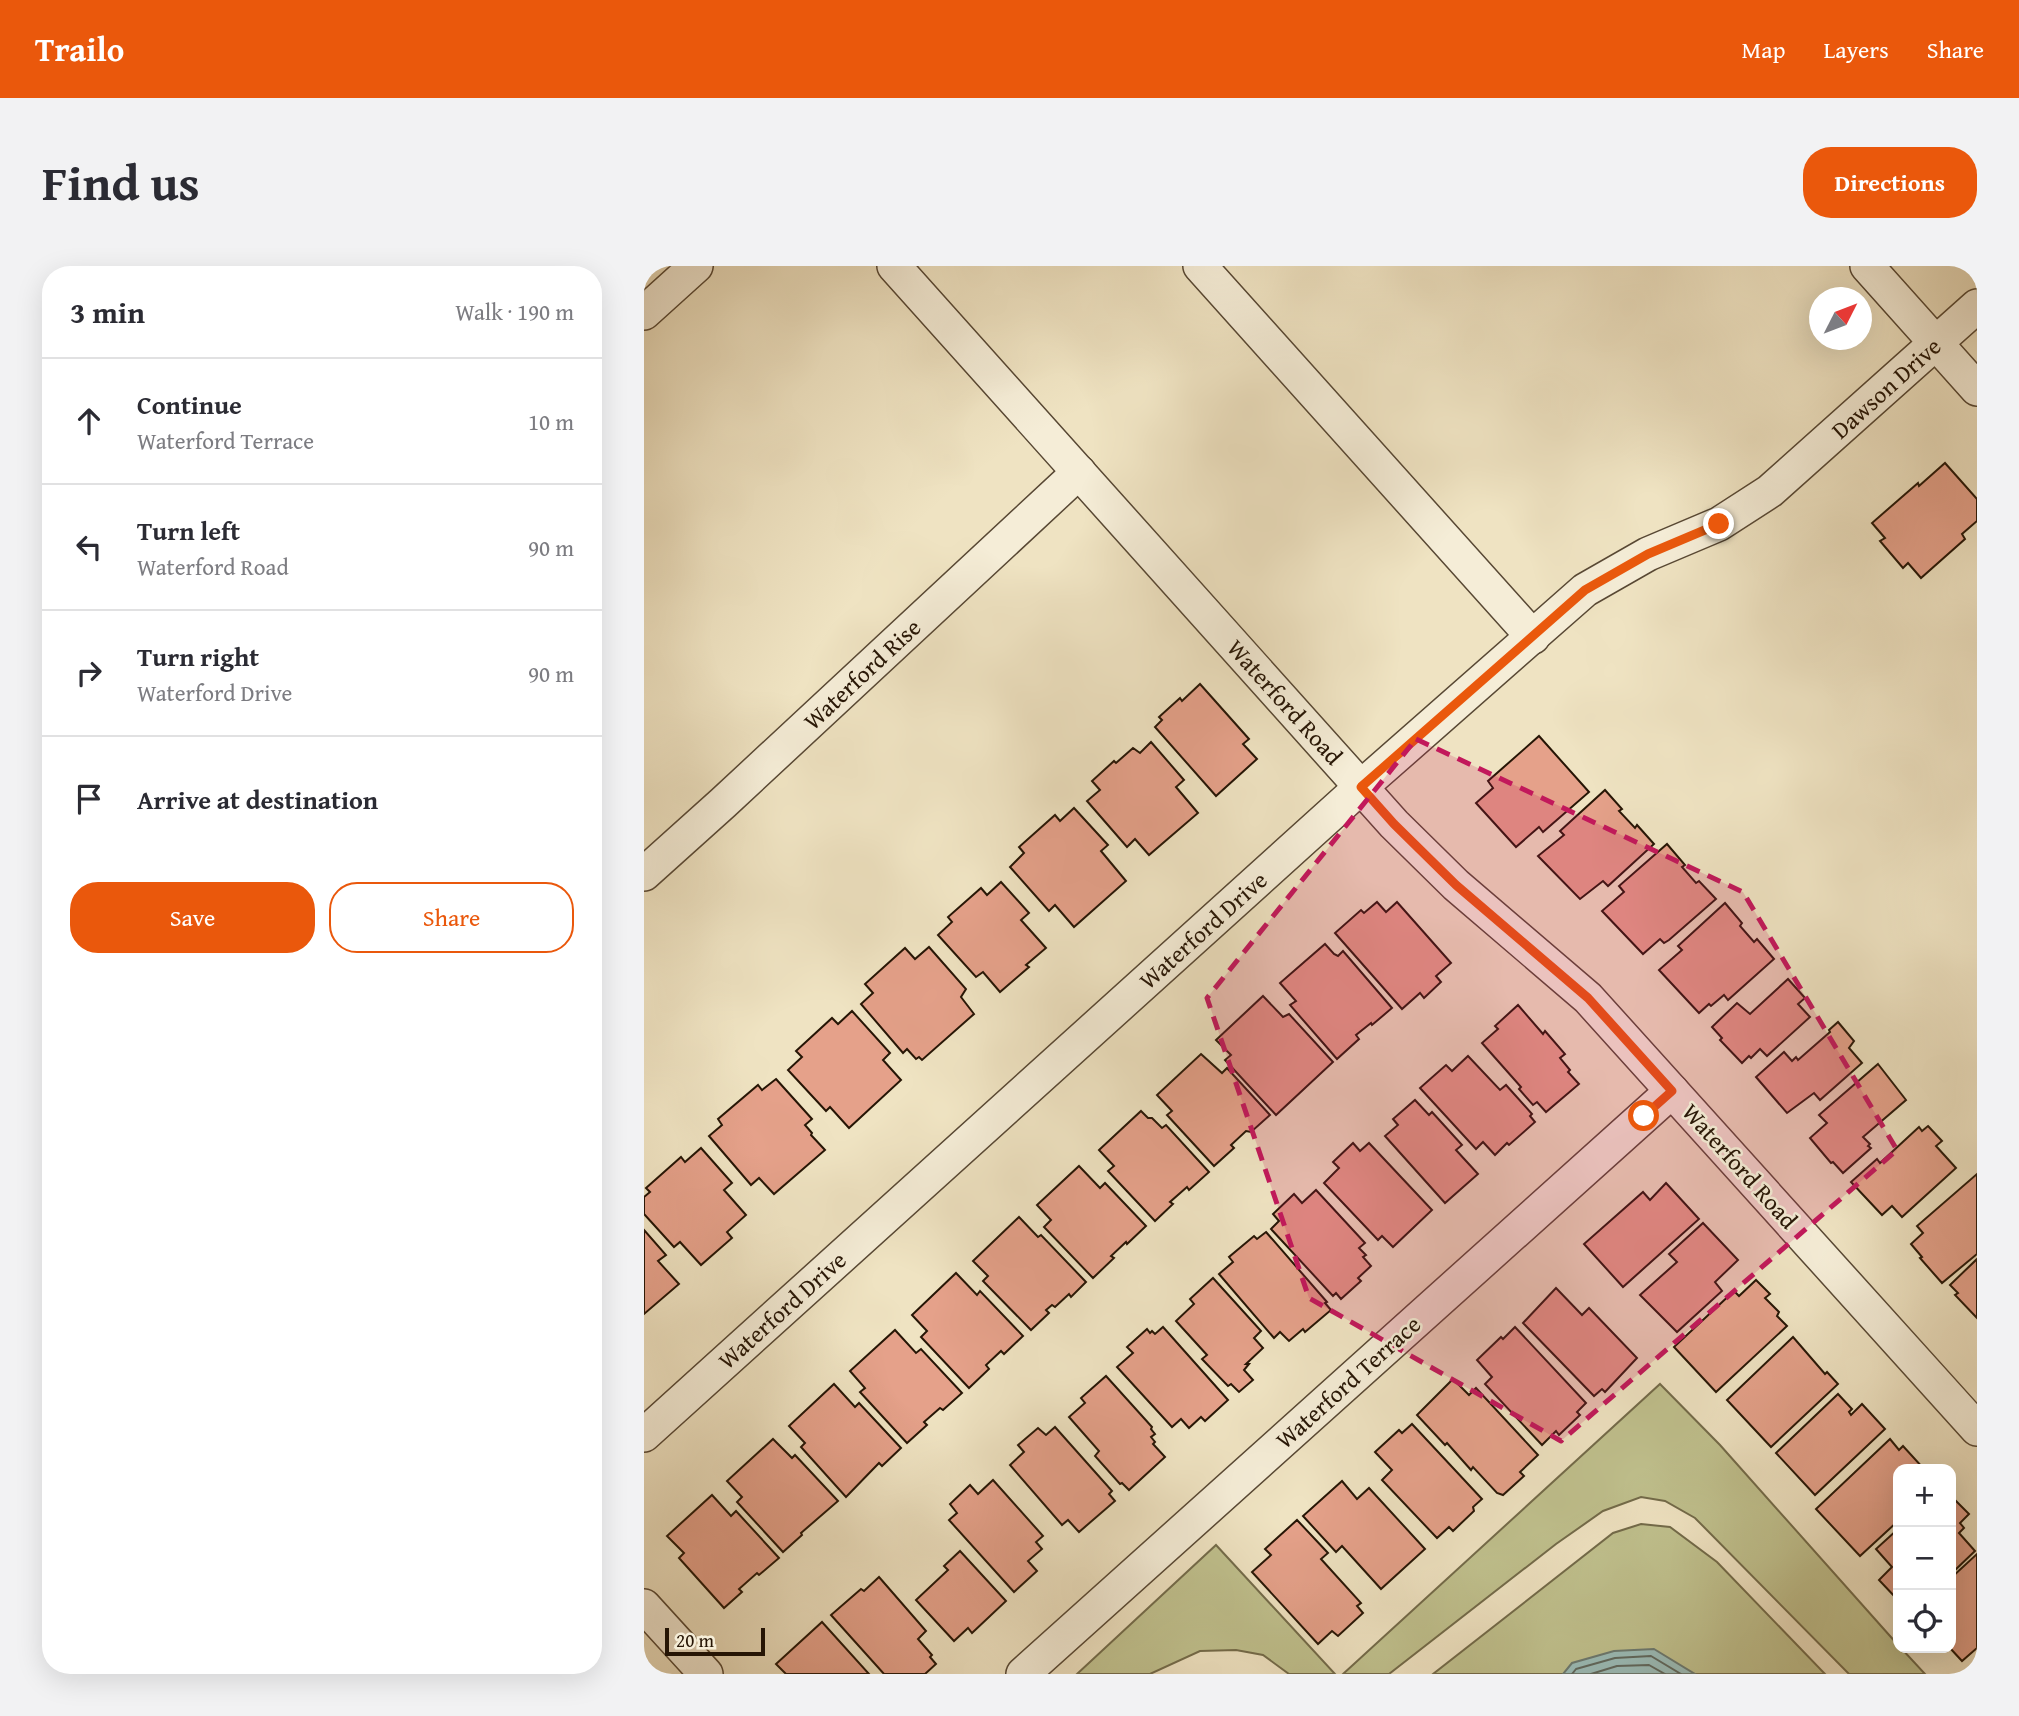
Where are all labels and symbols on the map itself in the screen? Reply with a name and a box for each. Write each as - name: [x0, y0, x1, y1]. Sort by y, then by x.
- north arrow: [1809, 287, 1872, 350]
- street label: Dawson Drive: [1823, 329, 1949, 447]
- route end: [1703, 508, 1734, 539]
- street label: Waterford Rise: [795, 610, 929, 738]
- street label: Waterford Road: [1219, 631, 1351, 773]
- street label: Waterford Drive: [1131, 863, 1275, 997]
- street label: Waterford Road: [1674, 1095, 1806, 1237]
- route start: [1628, 1100, 1659, 1131]
- street label: Waterford Drive: [710, 1243, 854, 1377]
- street label: Waterford Terrace: [1268, 1307, 1428, 1457]
- scale bar: [665, 1625, 765, 1657]

